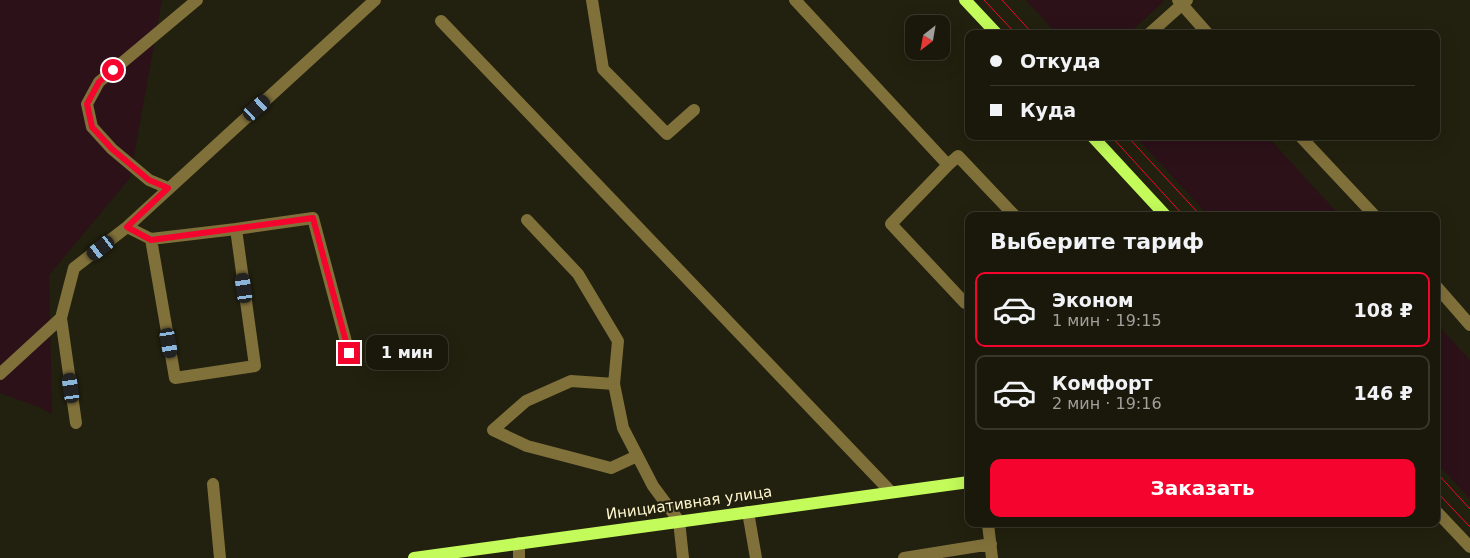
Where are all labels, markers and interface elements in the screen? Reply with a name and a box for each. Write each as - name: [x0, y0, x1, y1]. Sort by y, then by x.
- north arrow: [905, 15, 950, 60]
- map controls: [905, 15, 950, 60]
- text: Откуда: [1020, 50, 1101, 72]
- route start: [102, 59, 124, 81]
- car: [240, 92, 273, 124]
- text: Куда: [1020, 99, 1076, 121]
- text: Выберите тариф: [990, 229, 1204, 254]
- car: [84, 233, 117, 263]
- car: [234, 272, 253, 304]
- icon: car: [992, 287, 1037, 332]
- text: Эконом: [1052, 289, 1134, 311]
- text: 108 ₽: [1354, 299, 1413, 321]
- text: 1 мин · 19:15: [1052, 311, 1162, 330]
- car: [159, 327, 178, 359]
- callout: 1 мин: [366, 336, 449, 370]
- route end: [338, 342, 360, 364]
- text: 1 мин: [381, 343, 433, 362]
- icon: car: [992, 370, 1037, 415]
- car: [61, 372, 80, 404]
- text: Комфорт: [1052, 372, 1153, 394]
- text: 146 ₽: [1354, 382, 1413, 404]
- text: 2 мин · 19:16: [1052, 394, 1162, 413]
- button: Заказать: [990, 459, 1415, 517]
- street label: Инициативная улица: [605, 482, 773, 524]

